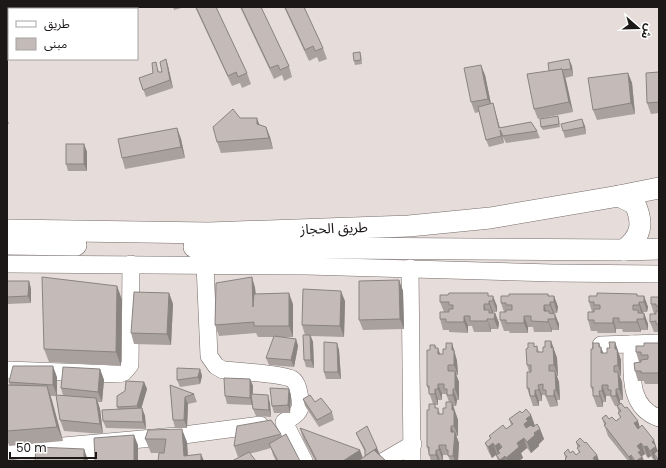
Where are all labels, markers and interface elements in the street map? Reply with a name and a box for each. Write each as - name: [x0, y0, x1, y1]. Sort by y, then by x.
- legend: [8, 8, 138, 60]
- north arrow: [618, 8, 658, 48]
- text: طريق: [44, 15, 70, 32]
- text: ش: [637, 22, 657, 41]
- text: مبنى: [44, 35, 67, 52]
- street label: طريق الحجاز: [299, 217, 368, 239]
- scale bar: [10, 434, 96, 460]
- text: 50 m: [16, 439, 47, 456]

